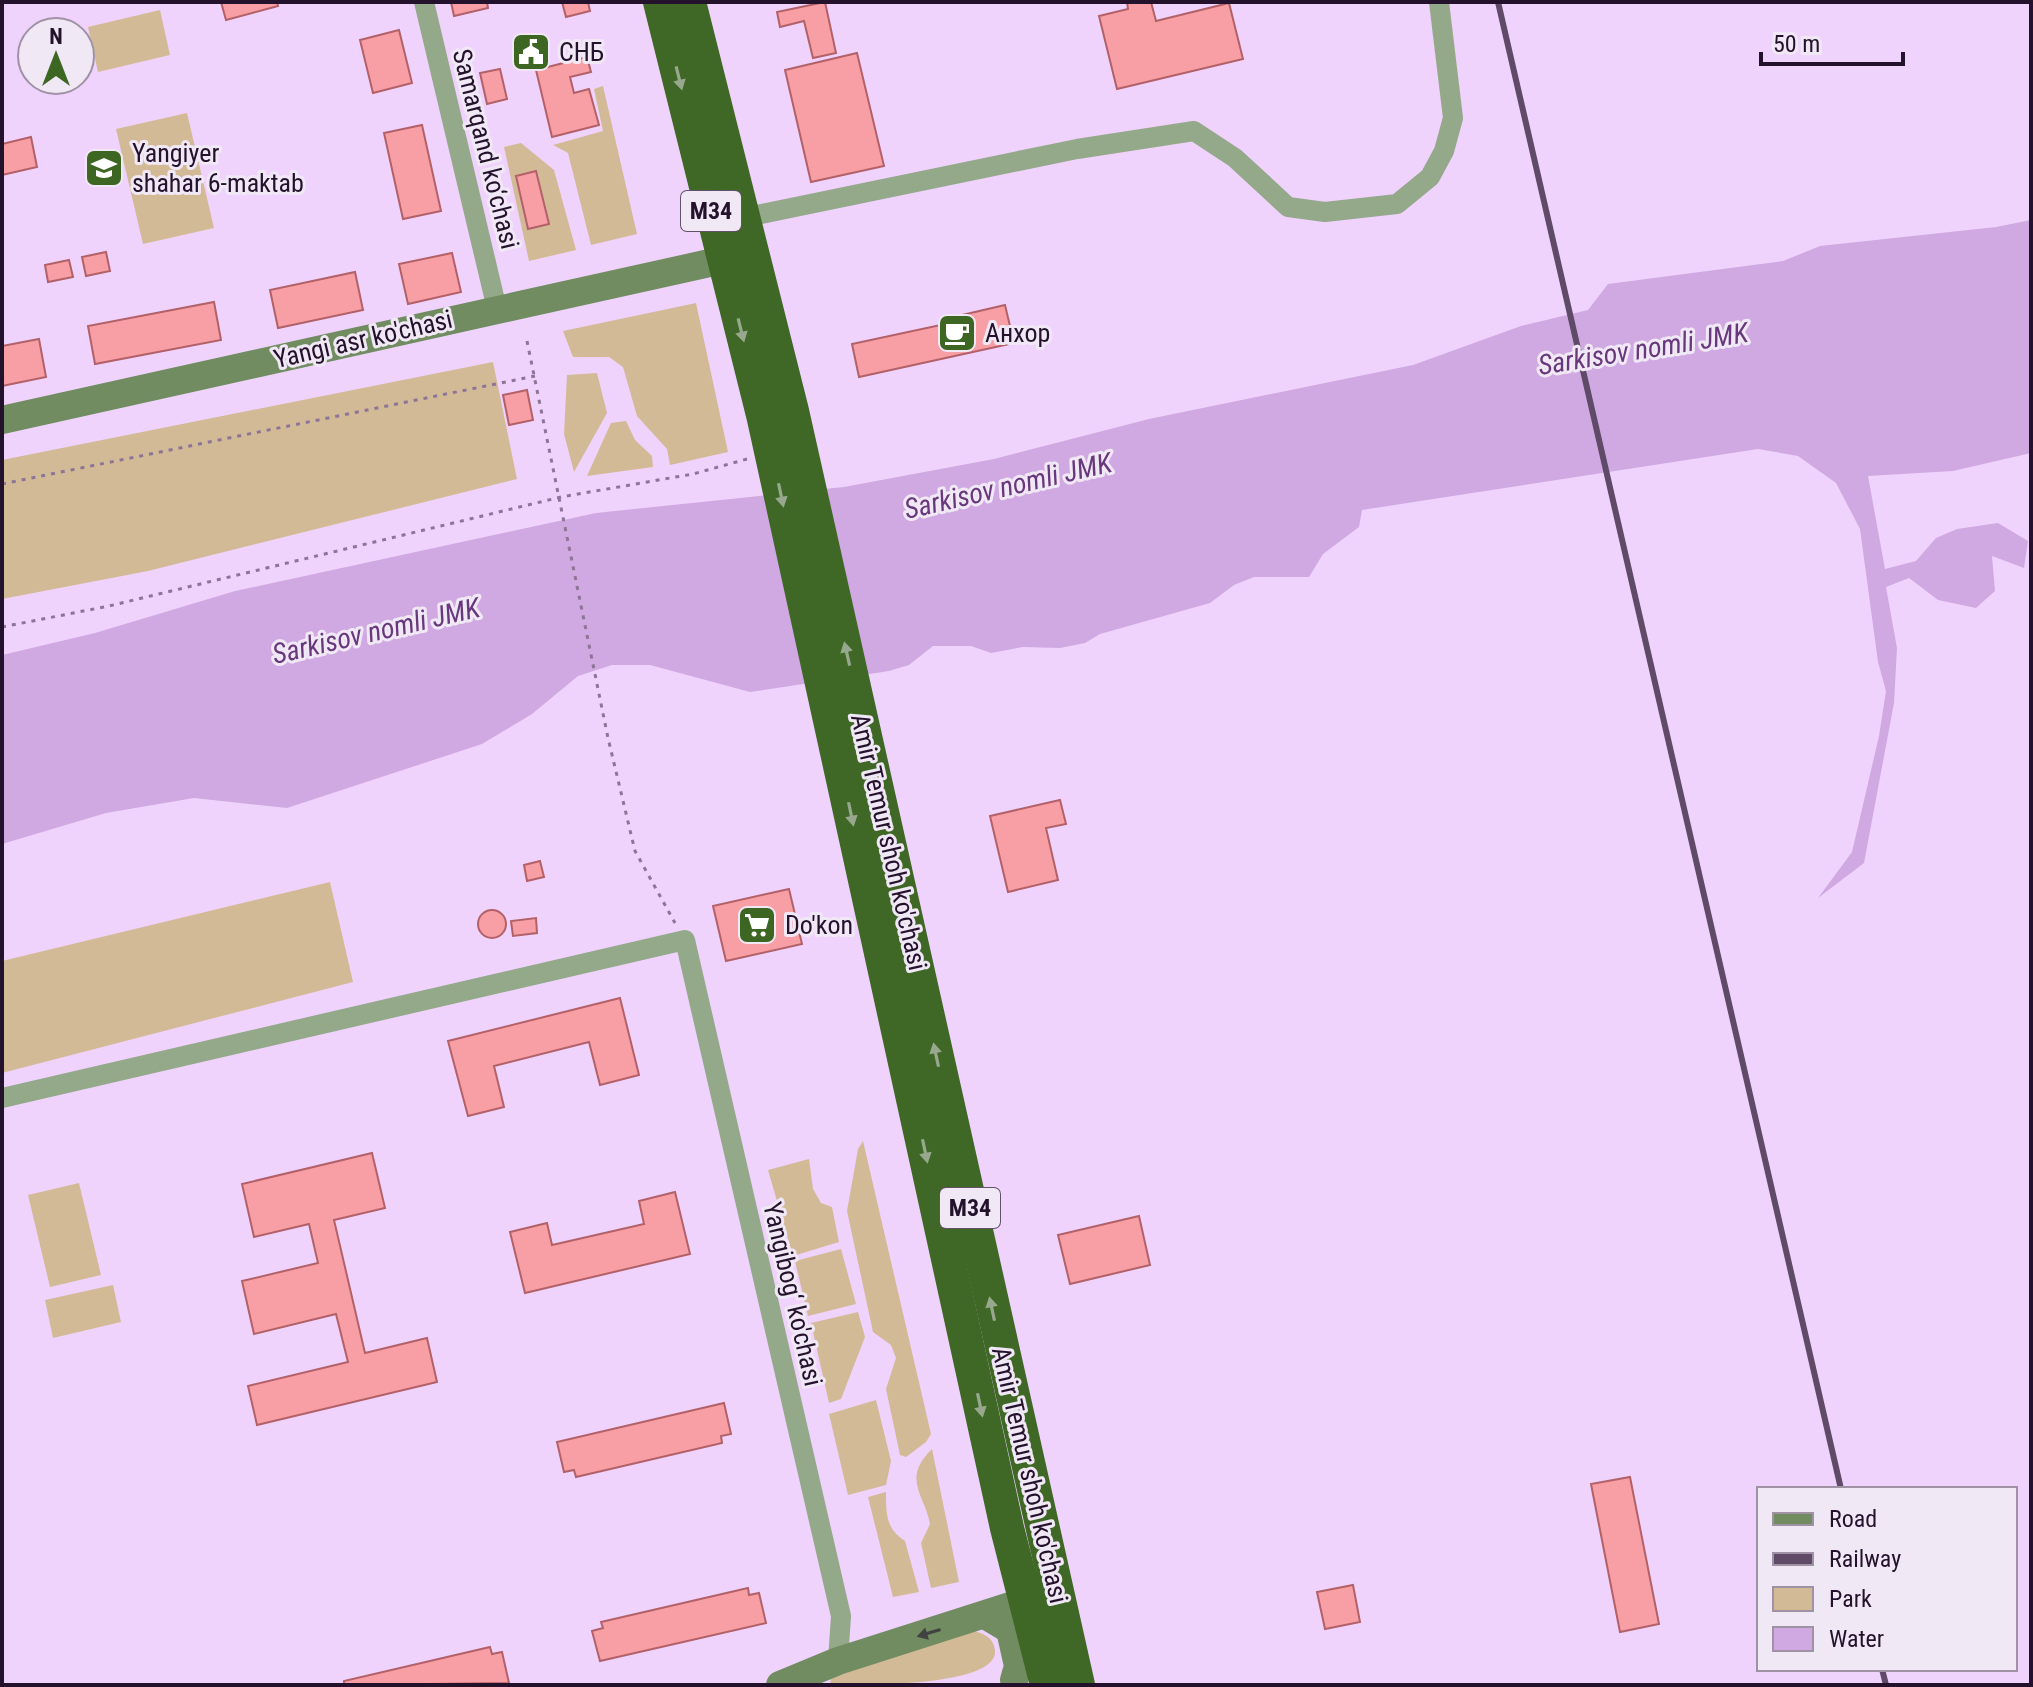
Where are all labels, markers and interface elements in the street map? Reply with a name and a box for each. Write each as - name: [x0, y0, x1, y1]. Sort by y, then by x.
- north arrow: [16, 16, 96, 96]
- scale bar: [1761, 16, 1903, 66]
- text: N: [49, 24, 63, 49]
- text: 50 m: [1773, 30, 1820, 58]
- public building icon: СНБ: [510, 31, 552, 73]
- place label: СНБ: [559, 37, 604, 67]
- street label: Samarqand ko‘chasi: [447, 46, 525, 252]
- one-way arrow: [673, 65, 686, 90]
- place label: Yangiyer shahar 6-maktab: [132, 138, 304, 198]
- school or university icon: Yangiyer shahar 6-maktab: [83, 147, 125, 189]
- road number: M34: [681, 191, 741, 231]
- street label: Yangi asr ko'chasi: [271, 304, 455, 374]
- cafe icon: Анхор: [936, 312, 978, 354]
- water label: Sarkisov nomli JMK: [1536, 316, 1753, 382]
- one-way arrow: [736, 318, 748, 343]
- place label: Анхор: [985, 318, 1050, 348]
- water label: Sarkisov nomli JMK: [901, 446, 1117, 526]
- one-way arrow: [775, 483, 788, 508]
- water label: Sarkisov nomli JMK: [269, 591, 485, 671]
- one-way arrow: [840, 641, 853, 666]
- street label: Amir Temur shoh ko'chasi: [845, 711, 933, 973]
- one-way arrow: [845, 802, 858, 827]
- supermarket icon: Do'kon: [736, 904, 778, 946]
- place label: Do'kon: [785, 910, 853, 940]
- one-way arrow: [929, 1042, 942, 1067]
- one-way arrow: [919, 1138, 931, 1163]
- road number: M34: [940, 1188, 1000, 1228]
- street label: Yangibog‘ ko'chasi: [757, 1199, 829, 1389]
- one-way arrow: [985, 1296, 998, 1321]
- street label: Amir Temur shoh ko'chasi: [986, 1344, 1074, 1606]
- one-way arrow: [974, 1392, 987, 1417]
- legend: [1757, 1487, 2017, 1671]
- text: Road: [1829, 1505, 1877, 1533]
- text: Railway: [1829, 1545, 1901, 1573]
- text: Park: [1829, 1585, 1872, 1613]
- text: Water: [1829, 1625, 1884, 1653]
- one-way arrow: [917, 1627, 941, 1640]

